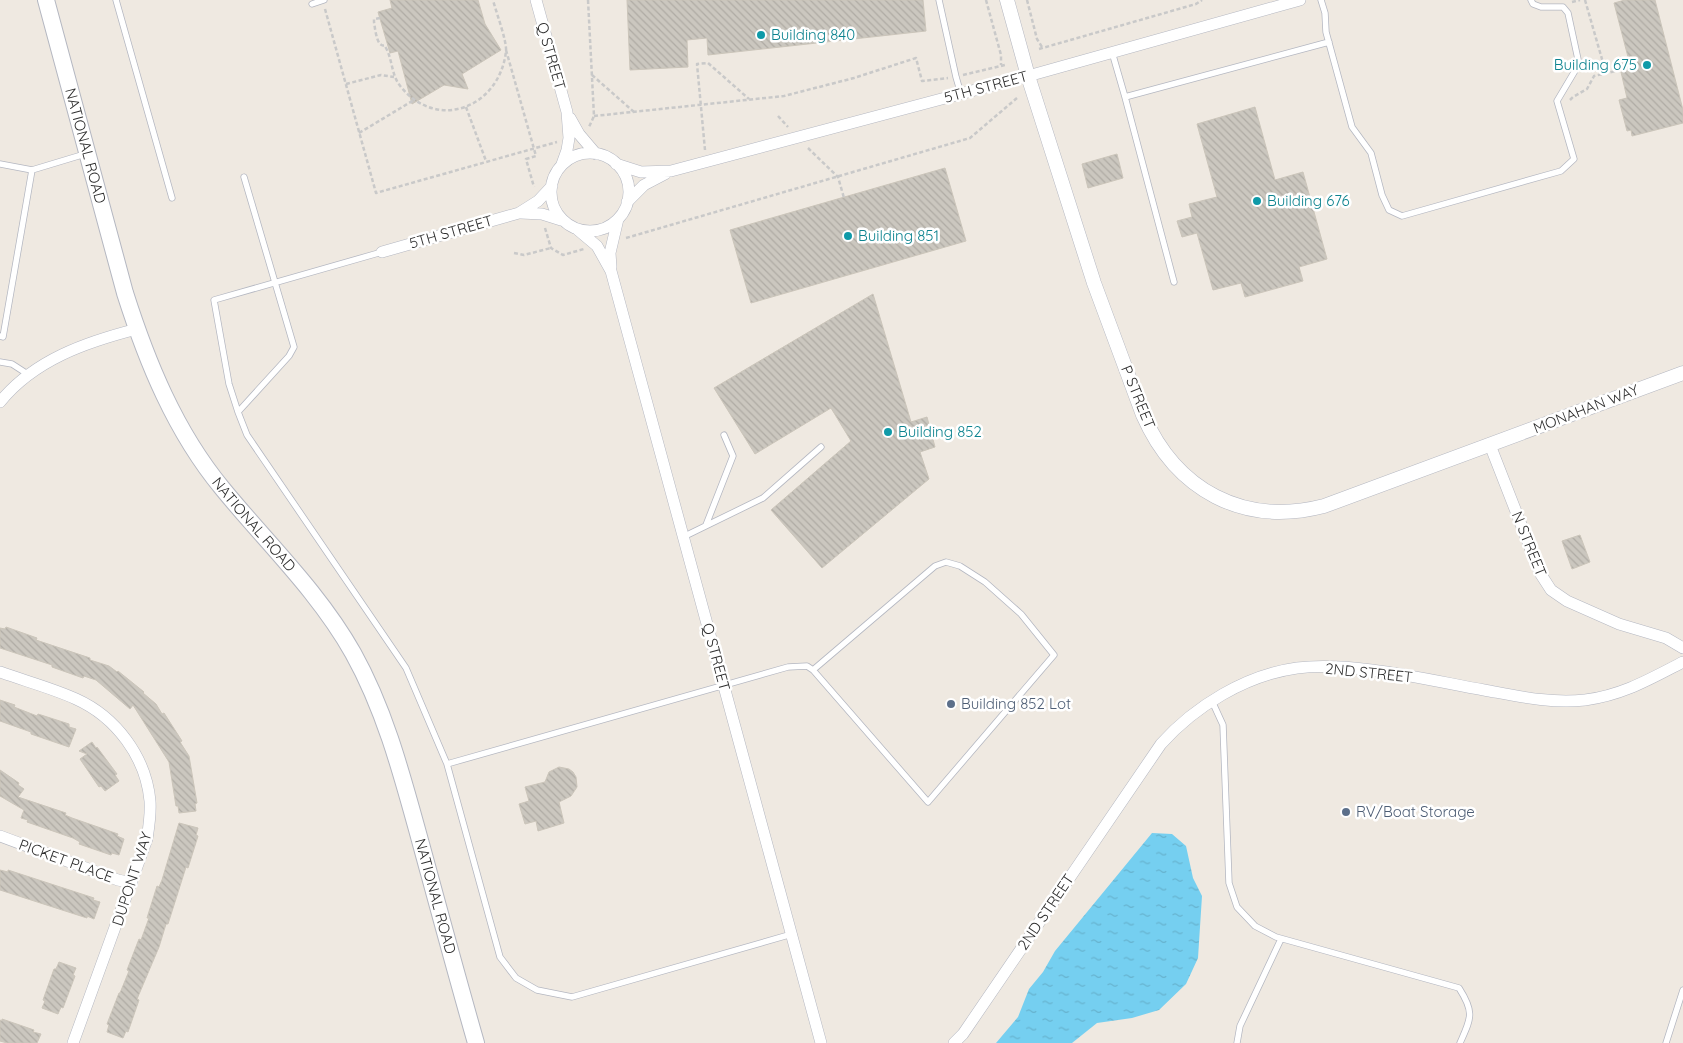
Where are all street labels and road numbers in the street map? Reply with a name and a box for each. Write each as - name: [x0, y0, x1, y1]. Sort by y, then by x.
- street label: Q STREET: [533, 20, 570, 92]
- street label: 5TH STREET: [942, 66, 1030, 107]
- street label: NATIONAL ROAD: [61, 86, 110, 206]
- street label: 5TH STREET: [407, 211, 495, 252]
- street label: P STREET: [1117, 362, 1160, 431]
- street label: MONAHAN WAY: [1530, 379, 1642, 437]
- street label: NATIONAL ROAD: [208, 473, 300, 576]
- street label: N STREET: [1508, 508, 1551, 579]
- street label: Q STREET: [698, 621, 735, 693]
- street label: 2ND STREET: [1324, 658, 1414, 687]
- street label: DUPONT WAY: [107, 829, 156, 928]
- street label: PICKET PLACE: [16, 835, 116, 886]
- street label: NATIONAL ROAD: [411, 836, 461, 956]
- street label: 2ND STREET: [1013, 870, 1078, 953]

